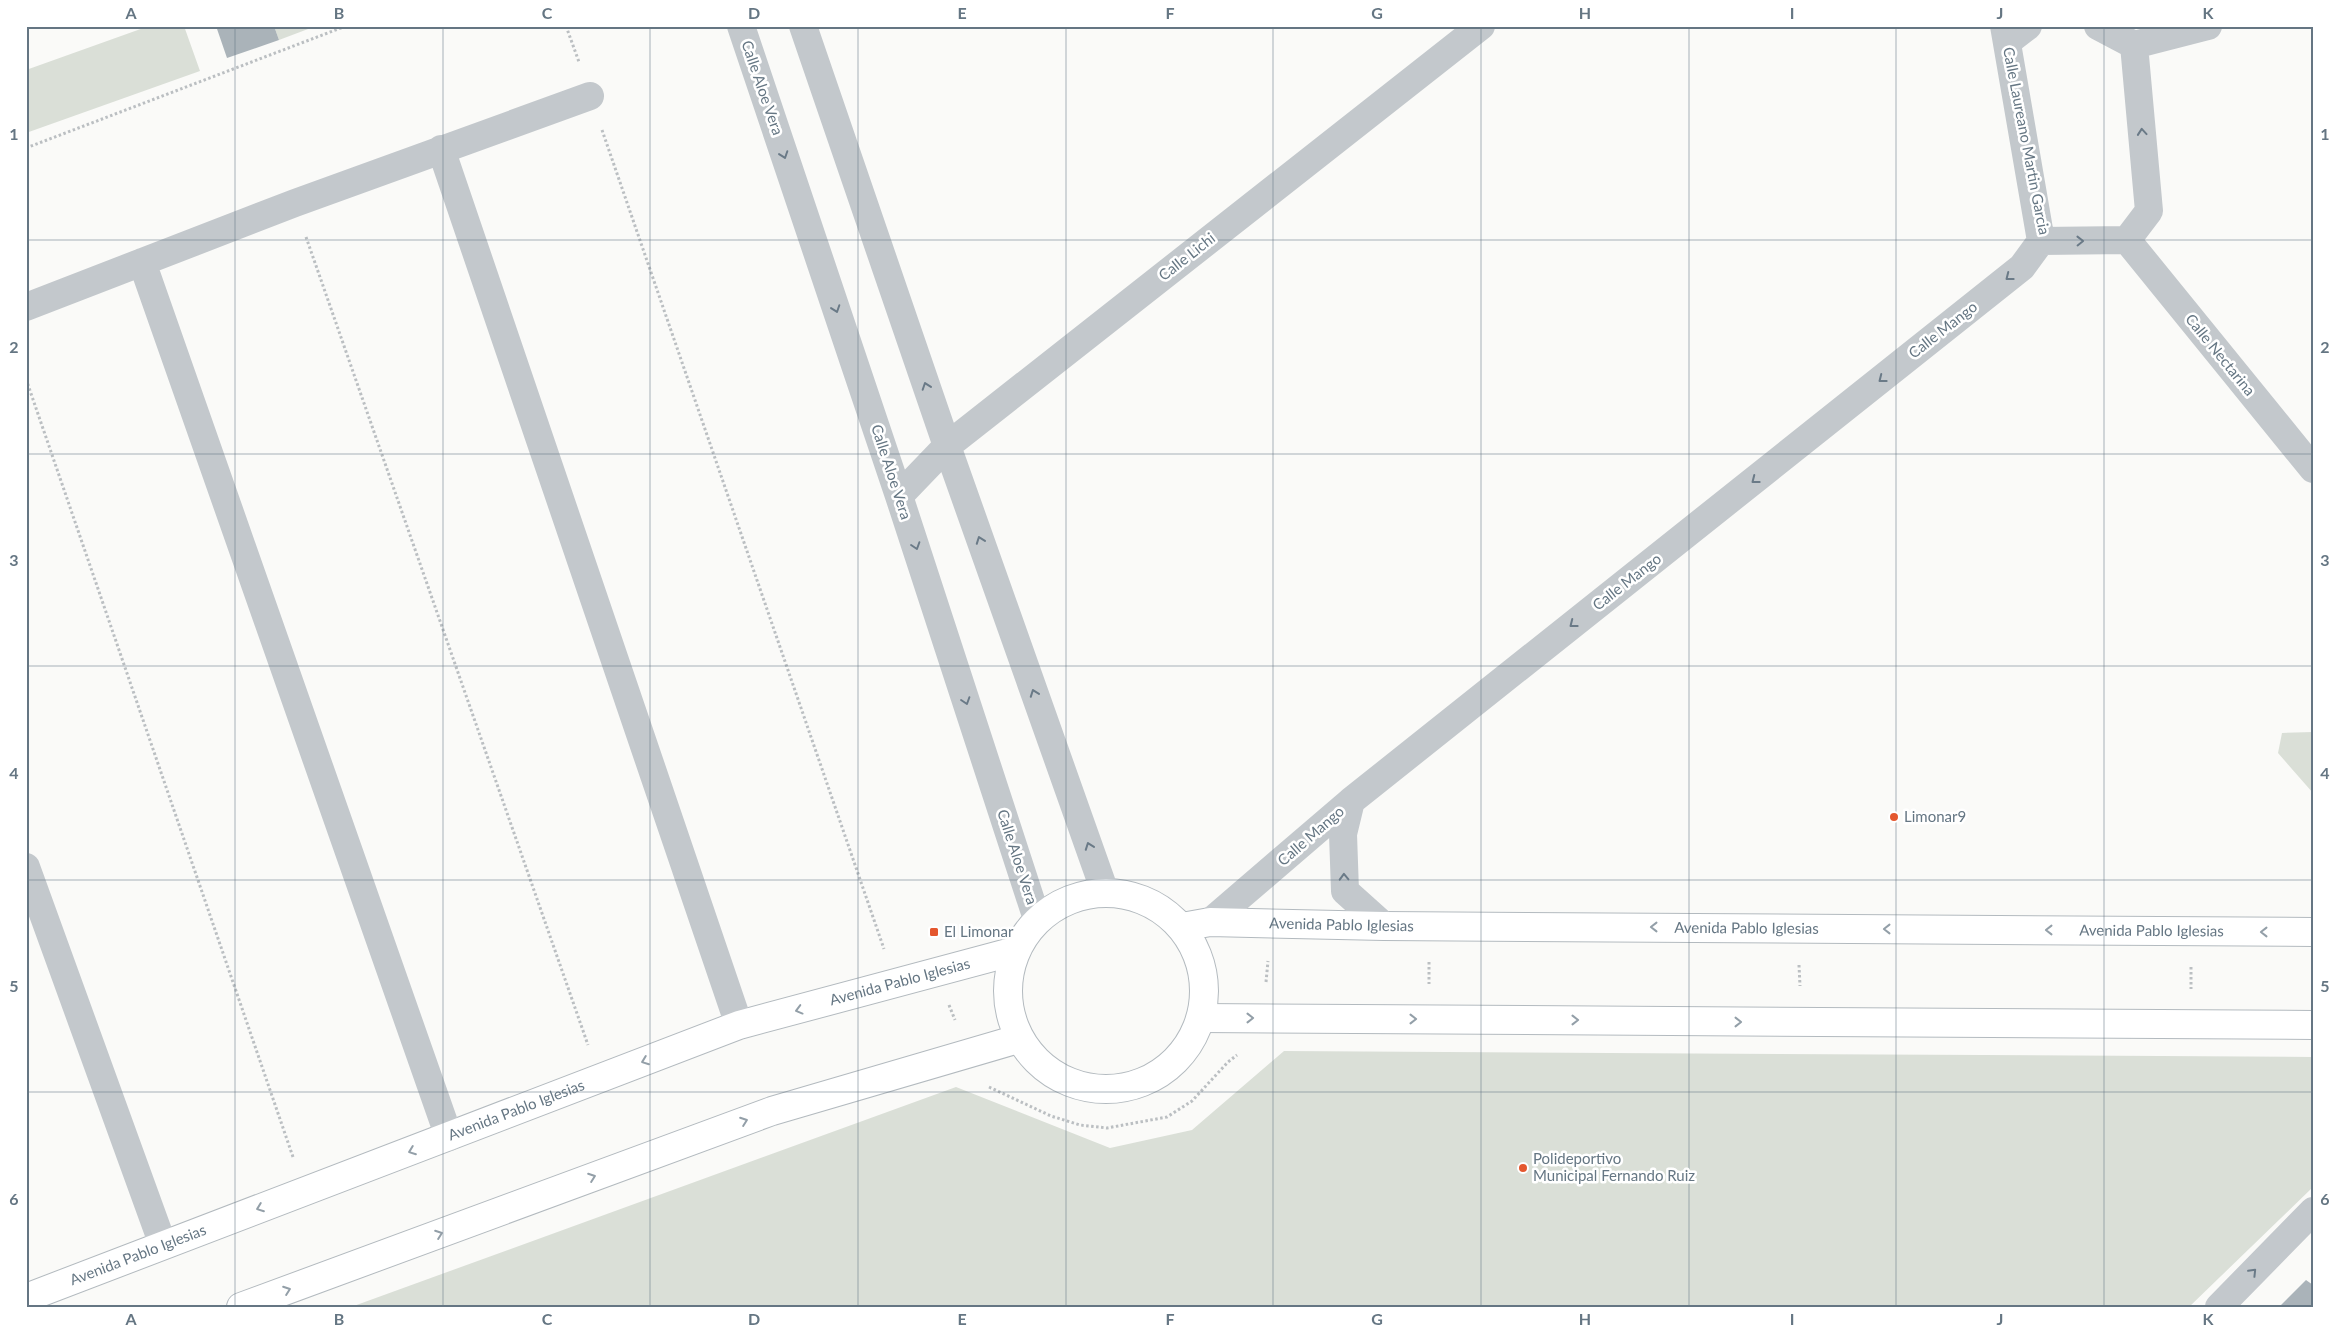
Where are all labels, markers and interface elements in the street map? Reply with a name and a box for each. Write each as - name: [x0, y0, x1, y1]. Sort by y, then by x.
- text: A: [124, 3, 137, 22]
- text: B: [334, 3, 344, 22]
- text: C: [542, 3, 553, 22]
- text: D: [748, 3, 760, 22]
- text: E: [957, 3, 967, 22]
- text: F: [1165, 3, 1175, 22]
- text: G: [1371, 3, 1383, 22]
- text: H: [1579, 3, 1591, 22]
- text: I: [1790, 3, 1794, 22]
- text: J: [1997, 3, 2003, 22]
- text: K: [2203, 3, 2215, 22]
- street label: Calle Aloe Vera: [738, 38, 788, 137]
- street label: Calle Laureano Martin Garcia: [2000, 45, 2054, 236]
- text: 1: [9, 124, 19, 143]
- text: 1: [2320, 124, 2330, 143]
- one-way arrow: [2137, 128, 2148, 136]
- one-way arrow: [778, 151, 788, 159]
- street label: Calle Lichi: [1155, 229, 1218, 284]
- one-way arrow: [2076, 235, 2084, 246]
- one-way arrow: [2006, 272, 2015, 280]
- street label: Calle Mango: [1905, 297, 1980, 362]
- one-way arrow: [830, 305, 840, 313]
- street label: Calle Nectarina: [2182, 310, 2259, 399]
- text: 2: [9, 337, 19, 356]
- text: 2: [2320, 337, 2330, 356]
- one-way arrow: [1879, 373, 1888, 381]
- one-way arrow: [922, 383, 932, 391]
- street label: Calle Aloe Vera: [868, 422, 916, 522]
- one-way arrow: [1752, 474, 1761, 482]
- one-way arrow: [976, 536, 986, 544]
- one-way arrow: [910, 542, 920, 550]
- street label: Calle Mango: [1589, 549, 1664, 614]
- text: 3: [9, 550, 19, 569]
- text: 3: [2320, 550, 2330, 569]
- one-way arrow: [1570, 619, 1579, 627]
- one-way arrow: [1030, 689, 1040, 698]
- one-way arrow: [960, 696, 970, 705]
- text: 4: [9, 763, 19, 782]
- text: 4: [2320, 763, 2330, 782]
- street label: Calle Mango: [1273, 802, 1347, 869]
- street label: Calle Aloe Vera: [994, 807, 1042, 907]
- place label: Limonar9: [1904, 807, 1966, 825]
- marker: Limonar9: [1888, 811, 1900, 823]
- one-way arrow: [1085, 842, 1095, 851]
- one-way arrow: [1339, 873, 1350, 881]
- street label: Avenida Pablo Iglesias: [1269, 913, 1414, 934]
- street label: Avenida Pablo Iglesias: [1674, 918, 1819, 937]
- street label: Avenida Pablo Iglesias: [2079, 920, 2224, 939]
- place label: El Limonar: [944, 922, 1014, 940]
- one-way arrow: [1650, 922, 1658, 933]
- one-way arrow: [1882, 924, 1890, 934]
- one-way arrow: [2045, 925, 2052, 935]
- marker: El Limonar: [928, 926, 940, 938]
- one-way arrow: [2260, 927, 2268, 937]
- street label: Avenida Pablo Iglesias: [827, 953, 972, 1008]
- text: 5: [9, 976, 19, 995]
- text: 5: [2320, 976, 2330, 995]
- one-way arrow: [795, 1004, 803, 1015]
- one-way arrow: [1246, 1013, 1254, 1023]
- one-way arrow: [1409, 1014, 1417, 1024]
- one-way arrow: [1572, 1015, 1579, 1025]
- one-way arrow: [1734, 1016, 1742, 1027]
- one-way arrow: [641, 1055, 650, 1066]
- street label: Avenida Pablo Iglesias: [445, 1075, 587, 1144]
- one-way arrow: [739, 1117, 748, 1127]
- one-way arrow: [408, 1145, 416, 1155]
- place label: Polideportivo Municipal Fernando Ruiz: [1533, 1149, 1695, 1184]
- marker: Polideportivo Municipal Fernando Ruiz: [1517, 1162, 1529, 1174]
- one-way arrow: [587, 1173, 595, 1183]
- text: 6: [9, 1189, 19, 1208]
- text: 6: [2320, 1189, 2330, 1208]
- one-way arrow: [256, 1202, 265, 1213]
- street label: Avenida Pablo Iglesias: [67, 1220, 208, 1288]
- one-way arrow: [434, 1230, 443, 1240]
- one-way arrow: [2247, 1269, 2256, 1278]
- one-way arrow: [282, 1286, 290, 1296]
- text: A: [124, 1309, 137, 1328]
- text: B: [334, 1309, 344, 1328]
- text: C: [542, 1309, 553, 1328]
- text: D: [748, 1309, 760, 1328]
- text: E: [957, 1309, 967, 1328]
- text: F: [1165, 1309, 1175, 1328]
- text: G: [1371, 1309, 1383, 1328]
- text: H: [1579, 1309, 1591, 1328]
- text: I: [1790, 1309, 1794, 1328]
- text: J: [1997, 1309, 2003, 1328]
- text: K: [2203, 1309, 2215, 1328]

